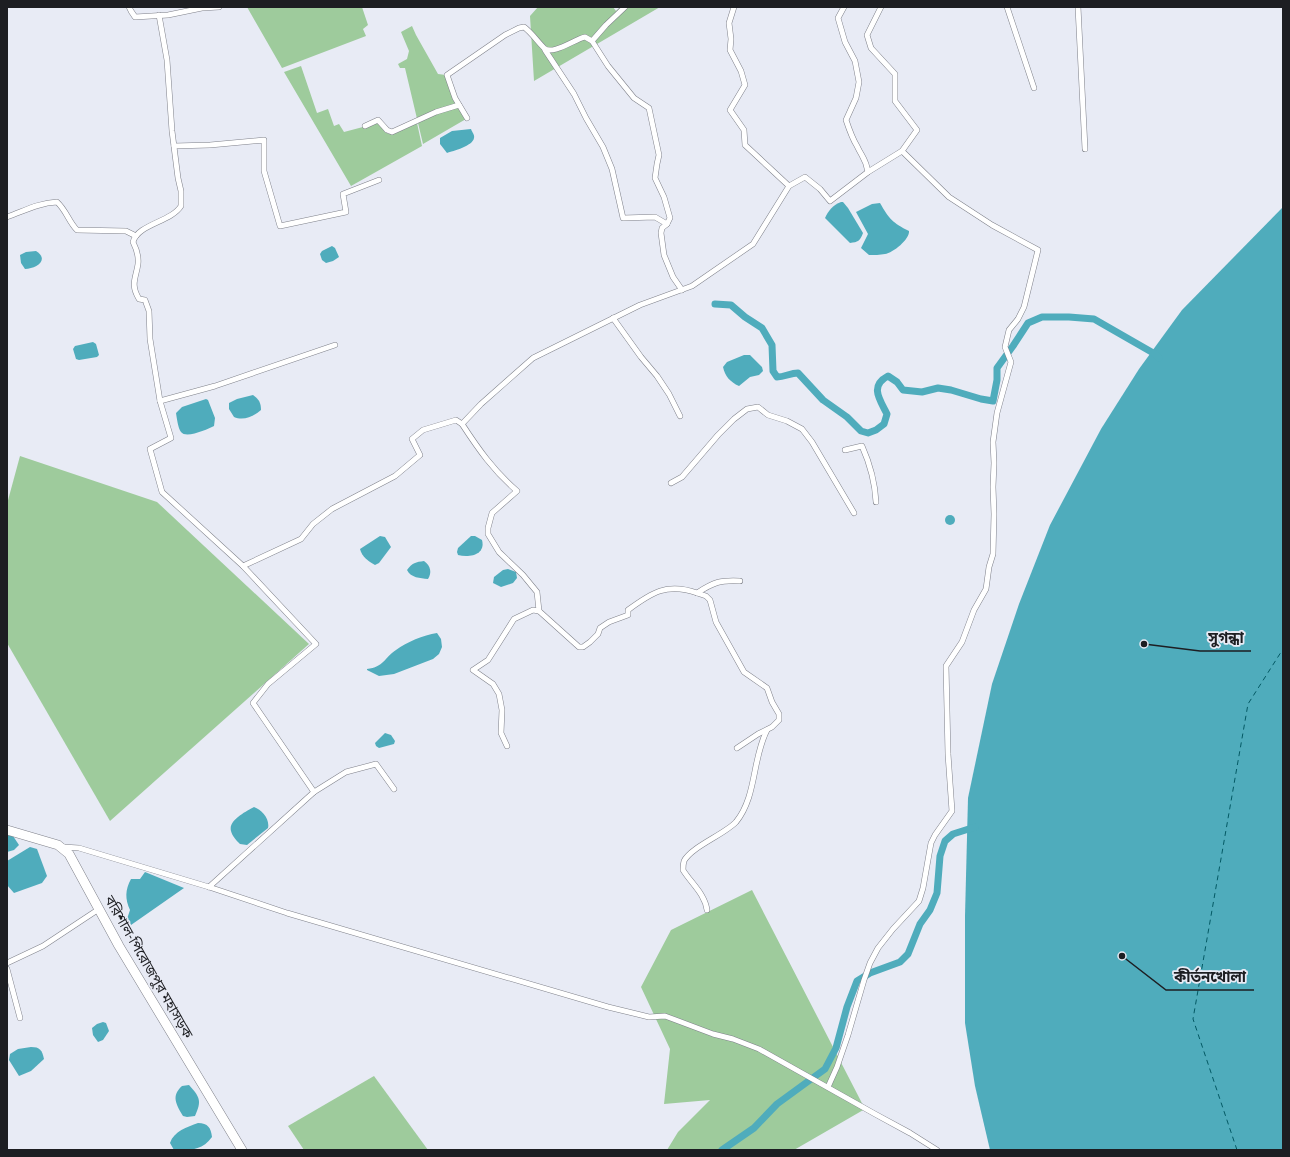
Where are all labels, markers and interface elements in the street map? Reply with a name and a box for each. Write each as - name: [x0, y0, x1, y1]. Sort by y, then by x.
- callout: সুগন্ধা: [1200, 624, 1251, 651]
- text: সুগন্ধা: [1207, 628, 1244, 648]
- street label: বরিশাল-পিরোজপুর মহাসড়ক: [100, 891, 198, 1042]
- callout: কীর্তনখোলা: [1166, 963, 1254, 990]
- text: কীর্তনখোলা: [1173, 967, 1247, 986]

